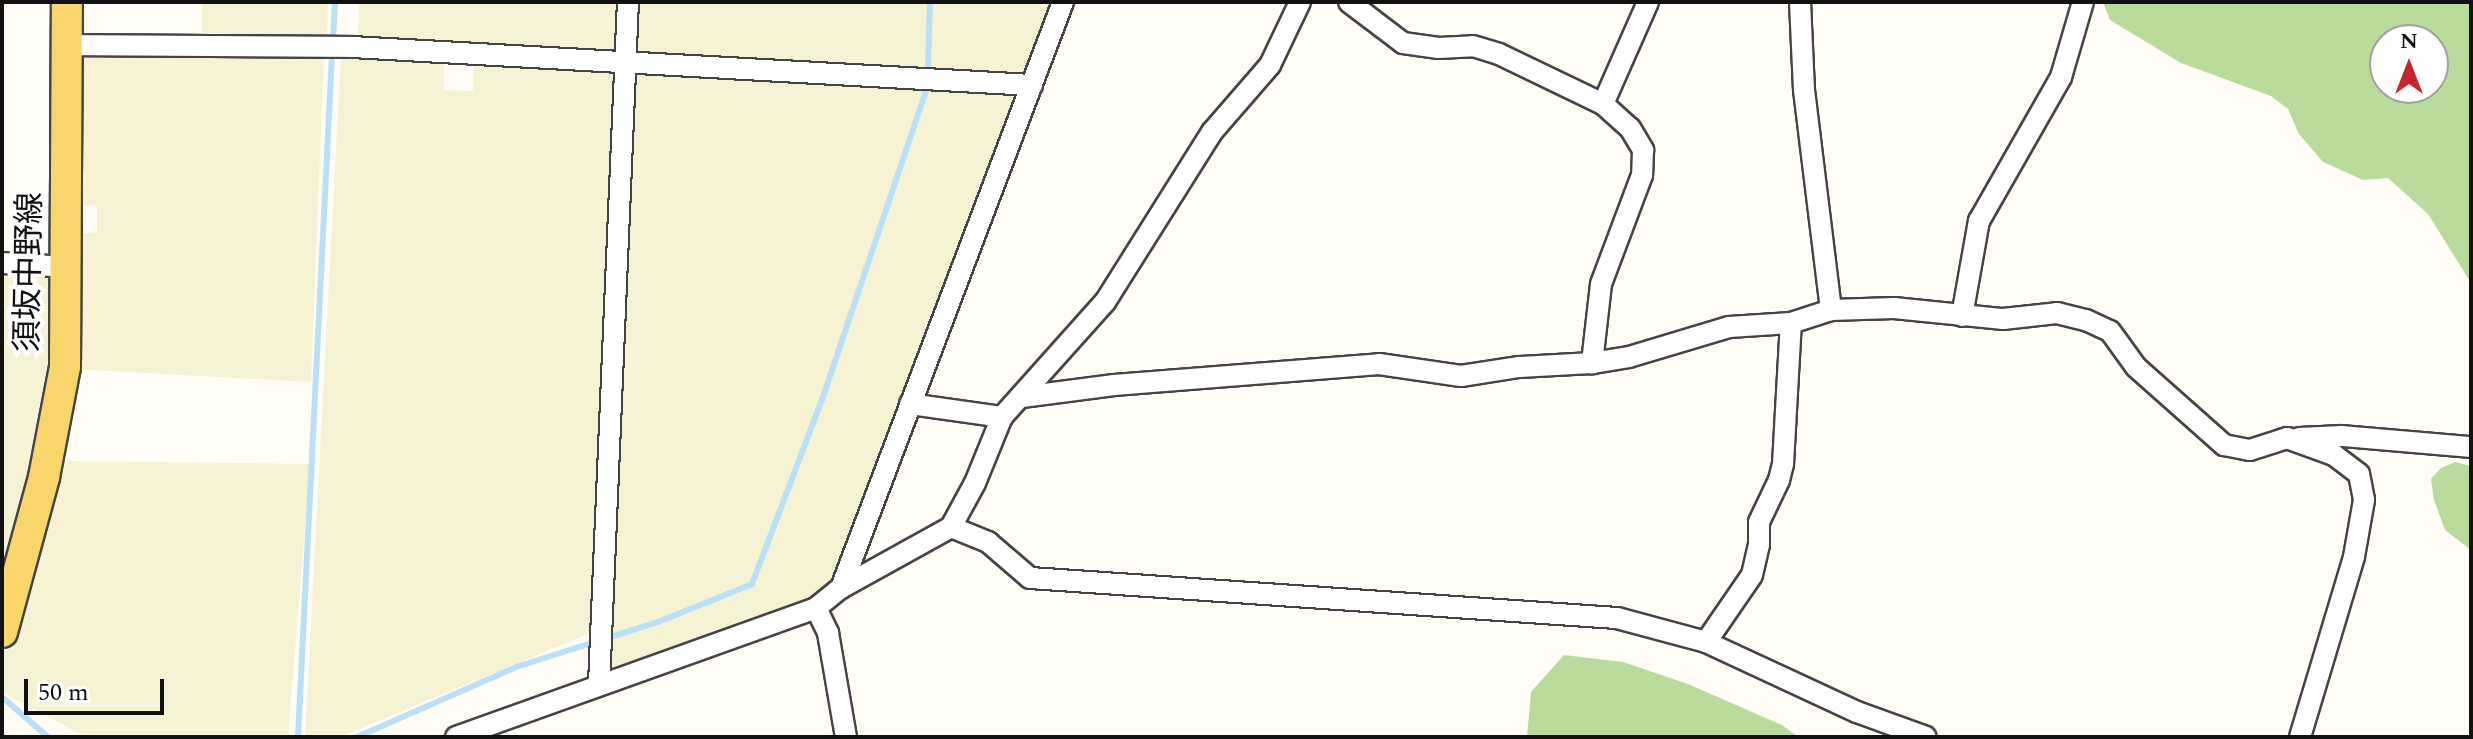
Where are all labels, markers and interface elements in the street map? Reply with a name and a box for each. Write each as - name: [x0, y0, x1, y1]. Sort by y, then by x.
- north arrow: [2369, 24, 2449, 104]
- text: N: [2400, 25, 2418, 58]
- street label: 須坂中野線: [9, 192, 51, 352]
- scale bar: [28, 663, 168, 713]
- text: 50 m: [38, 675, 89, 711]

